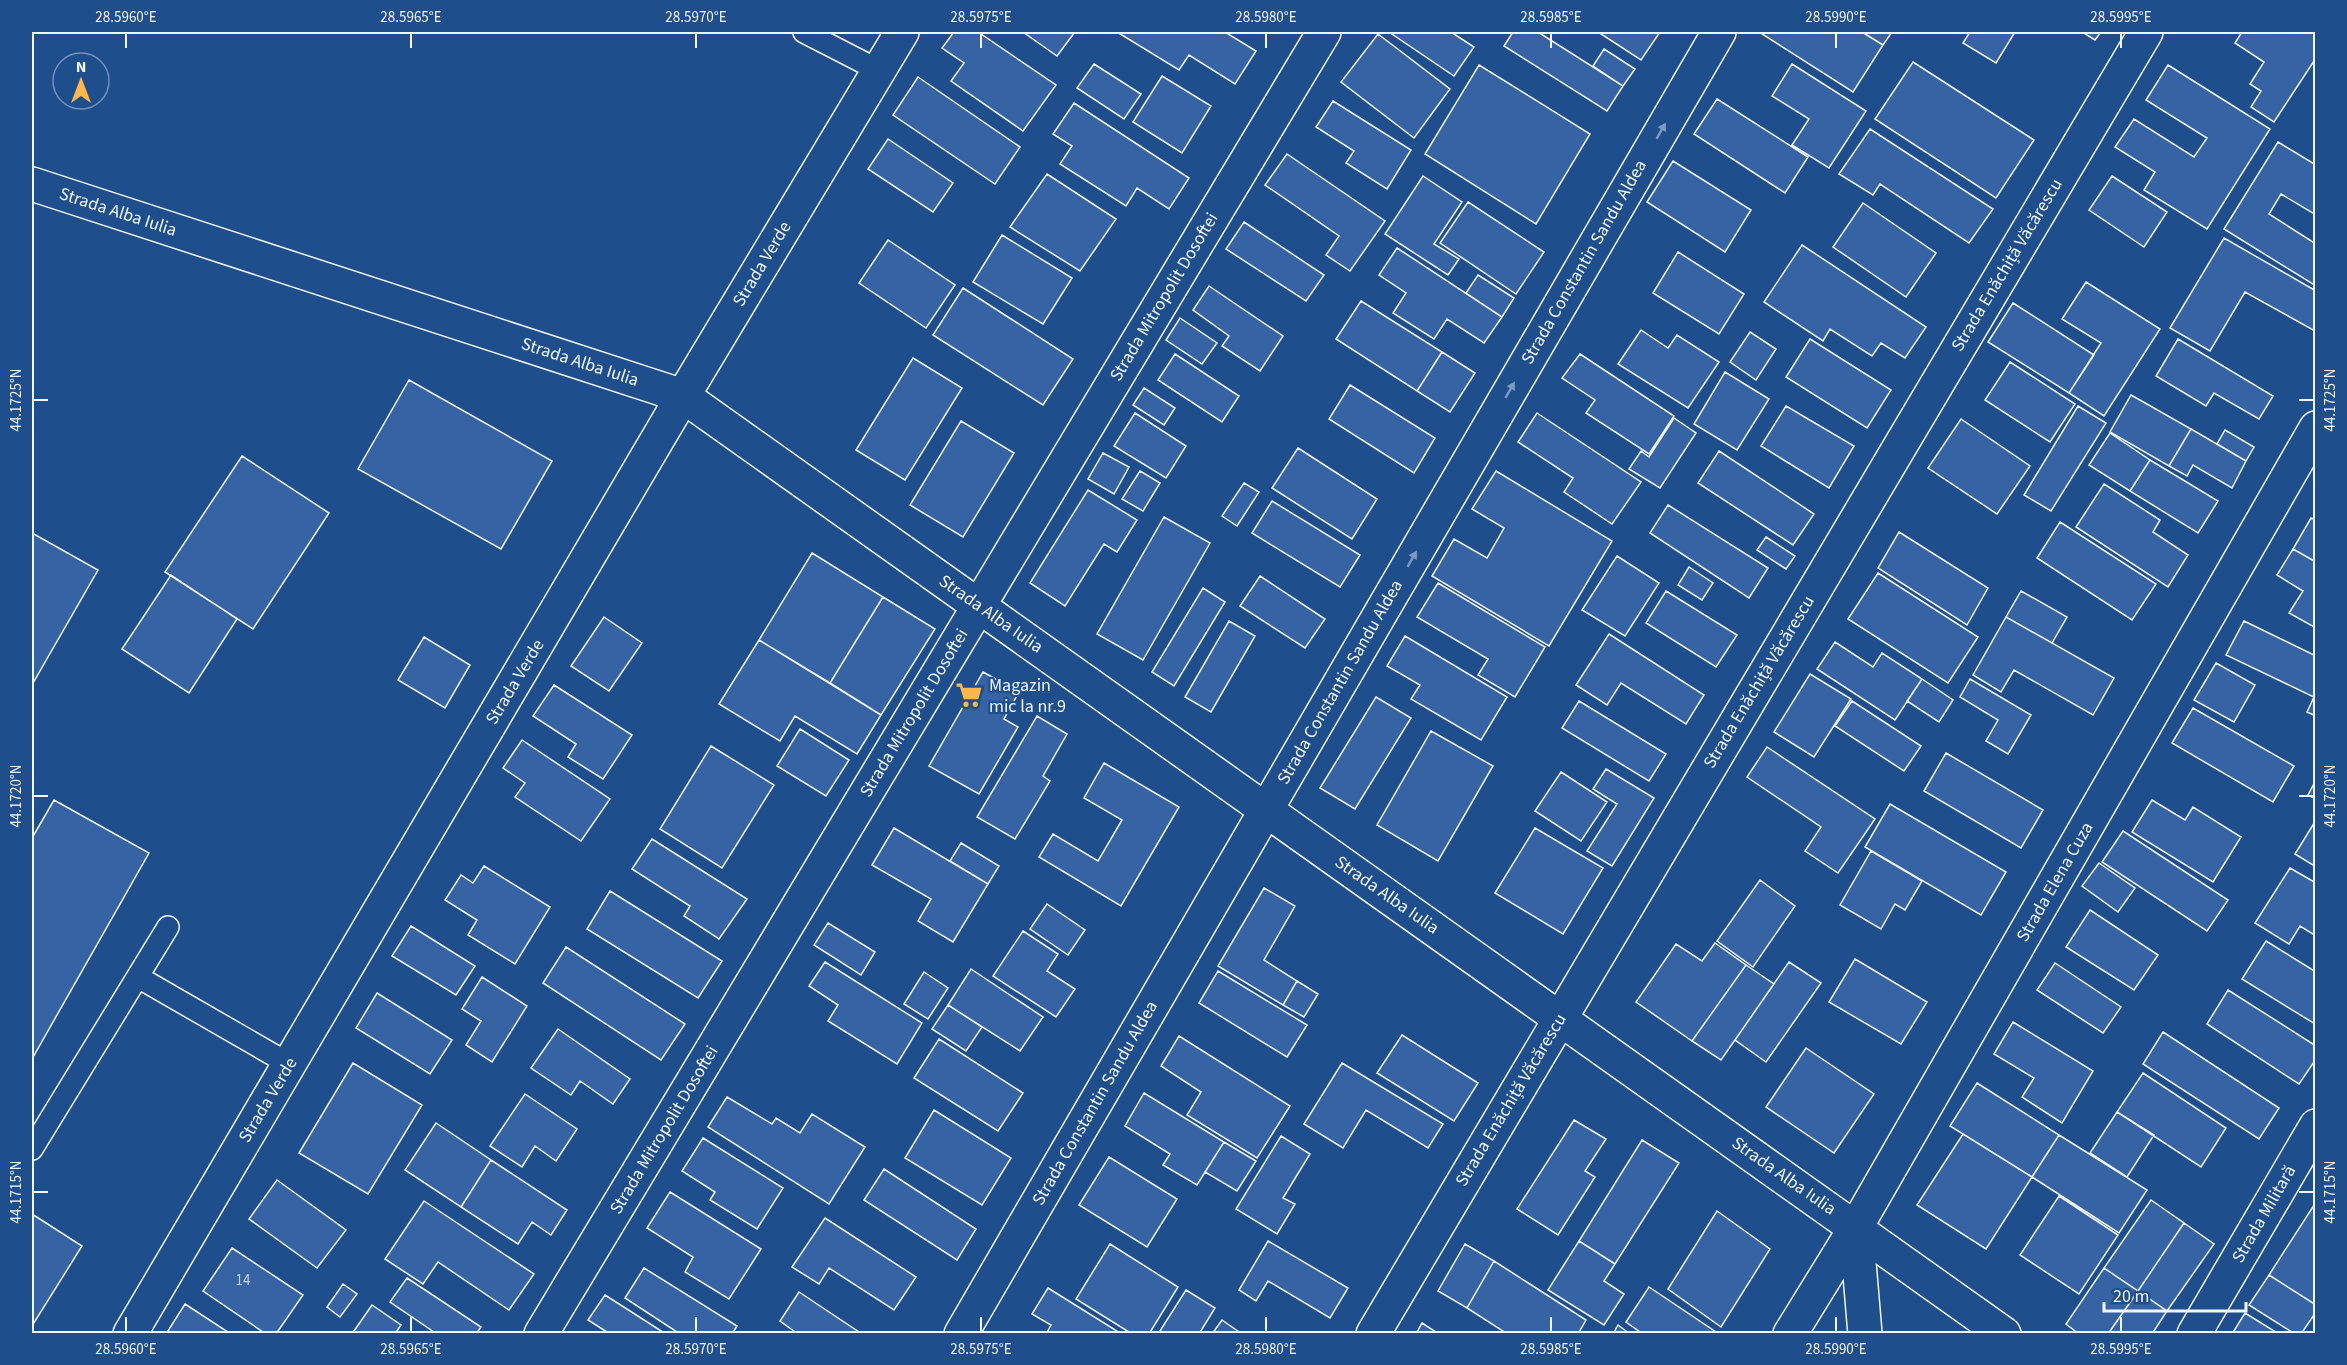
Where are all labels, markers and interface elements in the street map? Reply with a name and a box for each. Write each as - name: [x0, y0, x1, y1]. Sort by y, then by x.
- text: 28.5960°E: [95, 7, 157, 28]
- text: 28.5965°E: [380, 7, 442, 28]
- text: 28.5970°E: [665, 7, 727, 28]
- text: 28.5975°E: [950, 7, 1012, 28]
- text: 28.5980°E: [1235, 7, 1297, 28]
- text: 28.5985°E: [1520, 7, 1582, 28]
- text: 28.5990°E: [1805, 7, 1867, 28]
- text: 28.5995°E: [2090, 7, 2152, 28]
- north arrow: [51, 51, 111, 111]
- text: N: [76, 56, 86, 78]
- one-way arrow: [1655, 123, 1666, 139]
- street label: Strada Constantin Sandu Aldea: [1515, 155, 1653, 369]
- street label: Strada Enăchiță Văcărescu: [1945, 174, 2069, 356]
- street label: Strada Alba Iulia: [56, 181, 180, 243]
- street label: Strada Mitropolit Dosoftei: [1104, 208, 1224, 386]
- street label: Strada Verde: [727, 216, 797, 311]
- street label: Strada Alba Iulia: [518, 331, 642, 393]
- text: 44.1725°N: [6, 368, 27, 432]
- text: 44.1725°N: [2320, 368, 2341, 432]
- one-way arrow: [1505, 381, 1515, 398]
- one-way arrow: [1406, 551, 1417, 567]
- street label: Strada Alba Iulia: [934, 569, 1048, 659]
- street label: Strada Constantin Sandu Aldea: [1271, 575, 1409, 789]
- street label: Strada Enăchiță Văcărescu: [1697, 591, 1821, 773]
- street label: Strada Mitropolit Dosoftei: [854, 624, 974, 802]
- street label: Strada Verde: [480, 634, 550, 729]
- place label: Magazin mic la nr.9: [989, 673, 1066, 719]
- supermarket icon: Magazin mic la nr.9: [954, 680, 984, 710]
- text: 44.1720°N: [6, 764, 27, 828]
- text: 44.1720°N: [2320, 764, 2341, 828]
- street label: Strada Elena Cuza: [2011, 817, 2099, 947]
- street label: Strada Alba Iulia: [1330, 850, 1444, 940]
- street label: Strada Constantin Sandu Aldea: [1026, 996, 1164, 1210]
- street label: Strada Enăchiță Văcărescu: [1449, 1009, 1573, 1191]
- street label: Strada Mitropolit Dosoftei: [604, 1041, 724, 1219]
- street label: Strada Verde: [233, 1052, 303, 1147]
- street label: Strada Alba Iulia: [1727, 1131, 1841, 1221]
- text: 44.1715°N: [6, 1160, 27, 1224]
- text: 44.1715°N: [2320, 1160, 2341, 1224]
- street label: Strada Militară: [2226, 1161, 2302, 1267]
- house number: 14: [236, 1270, 251, 1291]
- scale bar: [2104, 1275, 2246, 1313]
- text: 20 m: [2113, 1284, 2149, 1309]
- text: 28.5960°E: [95, 1339, 157, 1360]
- text: 28.5965°E: [380, 1339, 442, 1360]
- text: 28.5970°E: [665, 1339, 727, 1360]
- text: 28.5975°E: [950, 1339, 1012, 1360]
- text: 28.5980°E: [1235, 1339, 1297, 1360]
- text: 28.5985°E: [1520, 1339, 1582, 1360]
- text: 28.5990°E: [1805, 1339, 1867, 1360]
- text: 28.5995°E: [2090, 1339, 2152, 1360]

